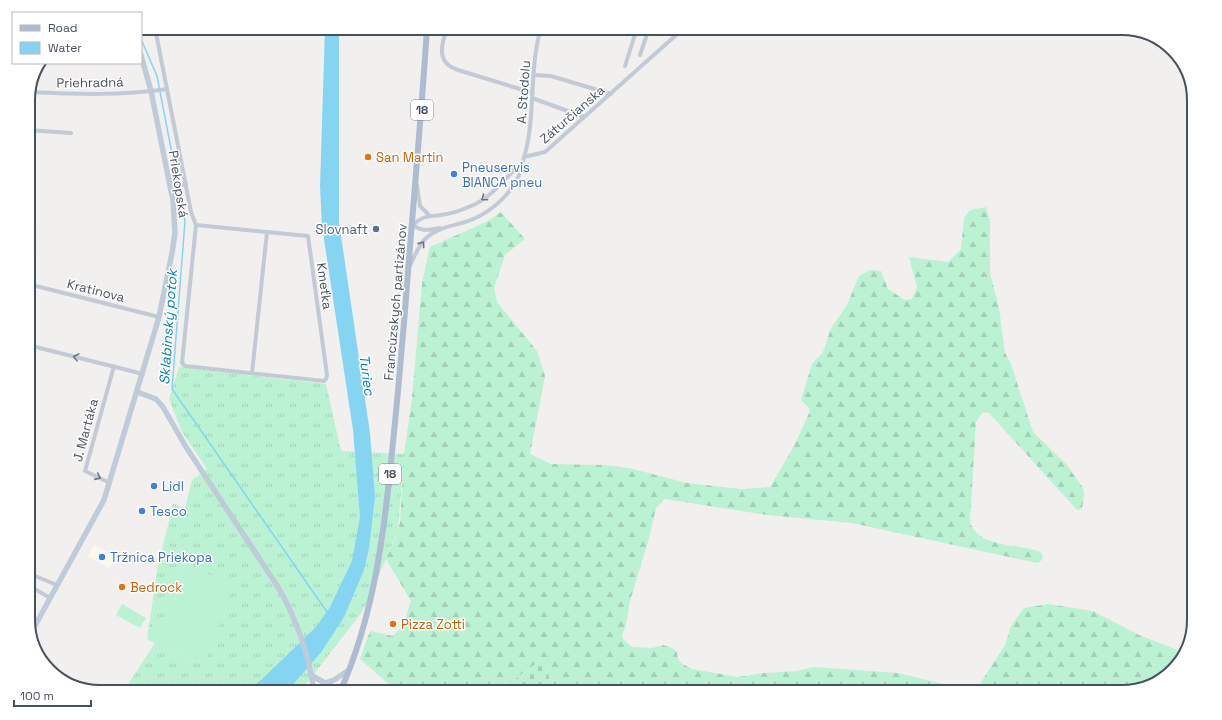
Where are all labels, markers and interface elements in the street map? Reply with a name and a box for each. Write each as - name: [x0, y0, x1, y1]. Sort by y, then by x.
- legend: [12, 12, 142, 64]
- text: Road: [48, 20, 77, 36]
- text: Water: [48, 40, 82, 56]
- street label: A. Stodolu: [513, 60, 534, 124]
- street label: Priehradná: [56, 73, 124, 92]
- street label: Záturčianska: [536, 81, 609, 147]
- road number: 18: [411, 100, 433, 120]
- street label: Priekopská: [165, 149, 192, 219]
- place label: San Martin: [376, 149, 444, 166]
- marker: San Martin: [363, 152, 373, 162]
- place label: Pneuservis BIANCA pneu: [462, 159, 542, 191]
- marker: Pneuservis BIANCA pneu: [449, 169, 459, 179]
- one-way arrow: [482, 193, 489, 200]
- place label: Slovnaft: [316, 221, 368, 238]
- street label: Francúzskych partizánov: [380, 223, 411, 381]
- marker: Slovnaft: [371, 224, 381, 234]
- one-way arrow: [417, 241, 425, 248]
- street label: Kmeťka: [313, 262, 336, 311]
- water label: Sklabinský potok: [155, 267, 181, 385]
- street label: Kratinova: [65, 275, 127, 306]
- one-way arrow: [72, 353, 79, 362]
- water label: Turiec: [355, 353, 379, 397]
- street label: J. Martáka: [69, 396, 102, 464]
- road number: 18: [379, 464, 401, 484]
- one-way arrow: [93, 472, 101, 480]
- place label: Lidl: [162, 478, 184, 495]
- marker: Lidl: [149, 481, 159, 491]
- place label: Tesco: [150, 503, 187, 520]
- marker: Tesco: [137, 506, 147, 516]
- place label: Tržnica Priekopa: [110, 549, 213, 566]
- marker: Tržnica Priekopa: [97, 552, 107, 562]
- place label: Bedrock: [130, 579, 182, 596]
- marker: Bedrock: [117, 582, 127, 592]
- place label: Pizza Zotti: [401, 616, 465, 633]
- marker: Pizza Zotti: [388, 619, 398, 629]
- scale bar: [14, 682, 91, 708]
- text: 100 m: [20, 688, 54, 704]

